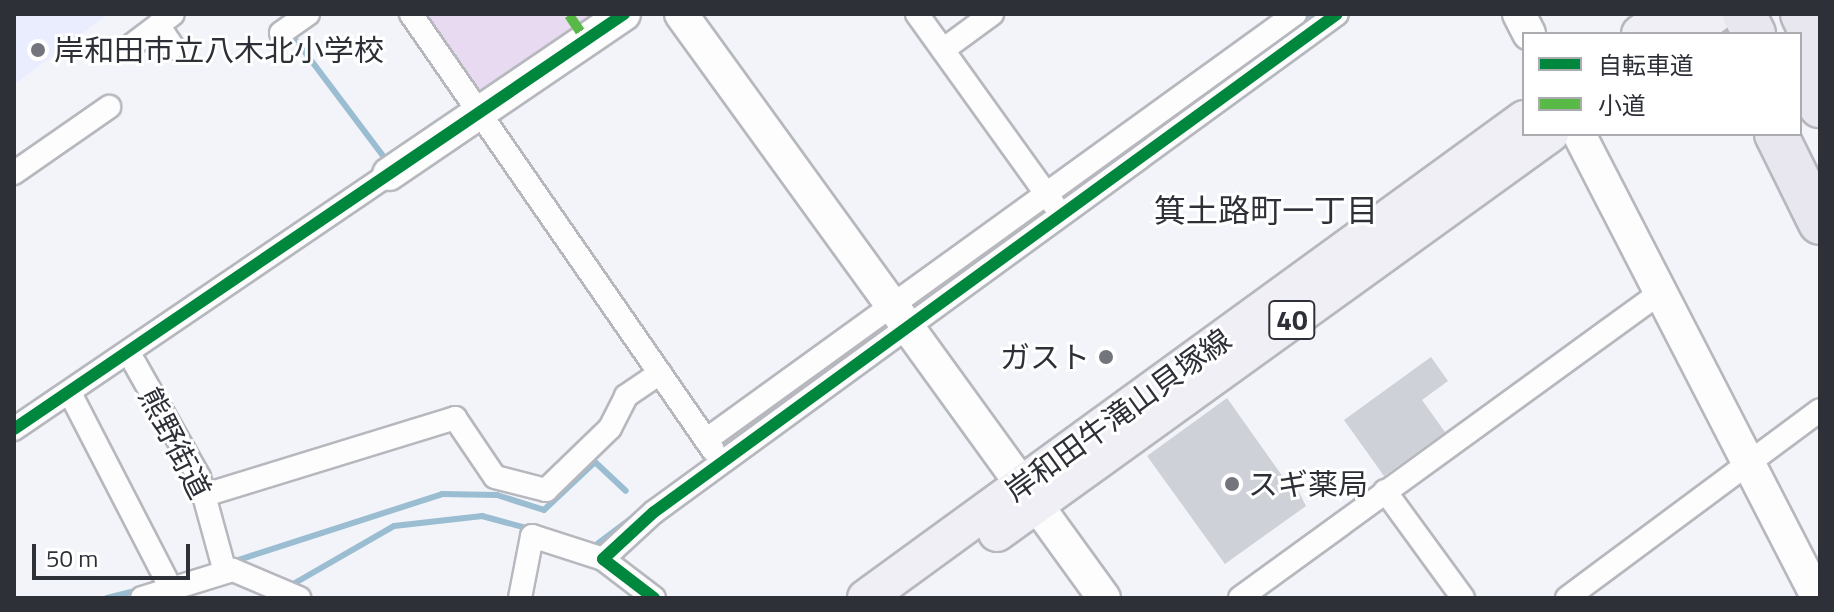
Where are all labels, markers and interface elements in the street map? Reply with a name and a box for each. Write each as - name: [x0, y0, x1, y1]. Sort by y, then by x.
- place label: 岸和田市立八木北小学校: [54, 32, 384, 68]
- legend: [1522, 32, 1802, 136]
- marker: 岸和田市立八木北小学校: [29, 41, 47, 59]
- text: 自転車道: [1598, 47, 1694, 83]
- text: 小道: [1598, 87, 1646, 123]
- district label: 箕土路町一丁目: [1154, 191, 1378, 229]
- road number: 40: [1268, 296, 1316, 344]
- street label: 岸和田牛滝山貝塚線: [998, 321, 1238, 509]
- place label: ガスト: [1000, 339, 1090, 375]
- marker: ガスト: [1097, 348, 1115, 366]
- street label: 熊野街道: [132, 381, 218, 505]
- place label: スギ薬局: [1248, 466, 1368, 502]
- marker: スギ薬局: [1223, 475, 1241, 493]
- scale bar: [36, 528, 194, 578]
- text: 50 m: [46, 540, 98, 576]

